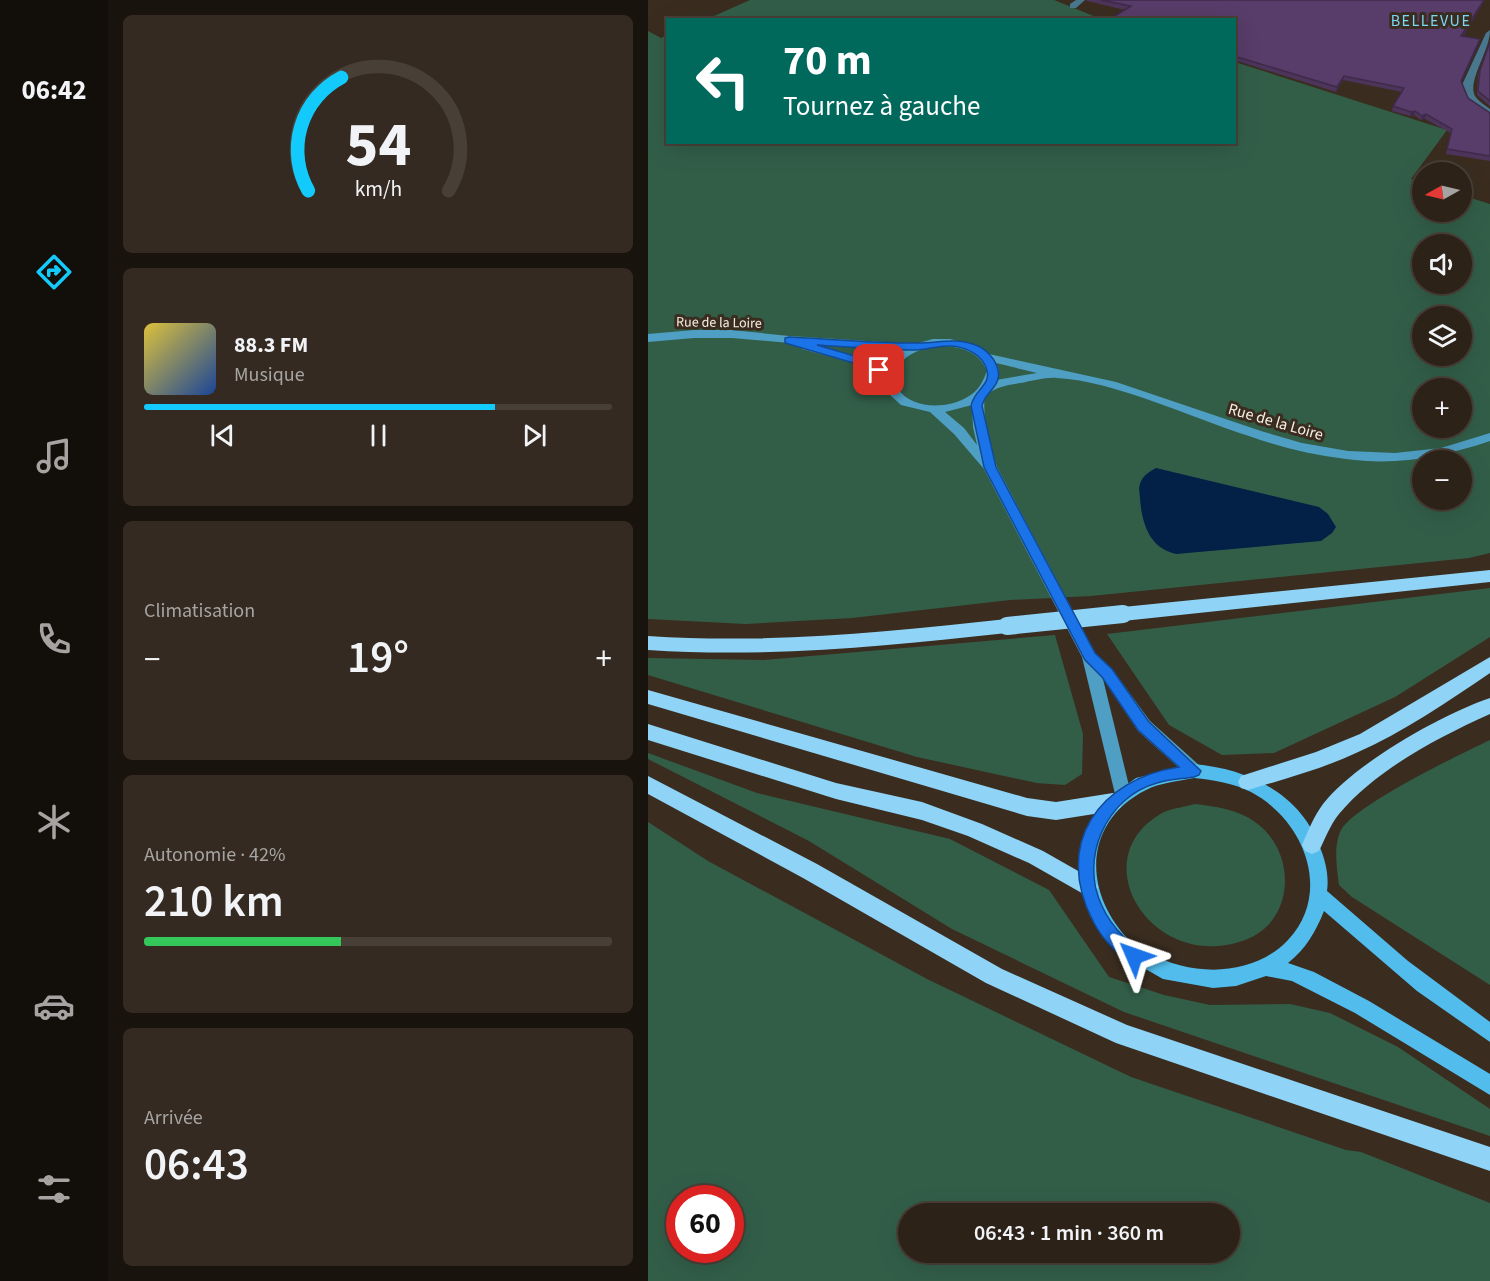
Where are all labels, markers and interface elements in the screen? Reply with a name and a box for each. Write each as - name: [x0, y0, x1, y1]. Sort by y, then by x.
- district label: BELLEVUE: [1391, 10, 1471, 32]
- text: 70 m: [783, 31, 872, 91]
- icon: left: [684, 42, 762, 120]
- text: 06:42: [21, 71, 87, 110]
- text: Tournez à gauche: [783, 87, 980, 126]
- text: 54: [345, 101, 411, 190]
- north arrow: [1412, 162, 1472, 222]
- map controls: [1412, 162, 1472, 510]
- text: km/h: [354, 174, 402, 205]
- button: sound: [1412, 234, 1472, 294]
- icon: directions: [33, 251, 75, 293]
- button: layers: [1412, 306, 1472, 366]
- street label: Rue de la Loire: [676, 312, 762, 334]
- text: 88.3 FM: [234, 329, 308, 361]
- pin: [853, 344, 904, 395]
- icon: arrive: [862, 353, 895, 386]
- text: Musique: [234, 361, 305, 389]
- button: +: [1412, 378, 1472, 438]
- street label: Rue de la Loire: [1226, 398, 1326, 446]
- icon: previous: [206, 419, 239, 452]
- icon: pause: [362, 419, 395, 452]
- icon: next: [518, 419, 551, 452]
- icon: music: [33, 435, 75, 477]
- button: −: [1412, 450, 1472, 510]
- text: Climatisation: [144, 597, 255, 625]
- icon: phone: [33, 618, 75, 660]
- text: 19°: [347, 626, 409, 690]
- text: −: [144, 636, 160, 683]
- text: +: [596, 636, 612, 683]
- icon: climate: [33, 801, 75, 843]
- text: Autonomie · 42%: [144, 841, 285, 869]
- text: 210 km: [144, 870, 284, 934]
- position arrow: [1102, 924, 1166, 988]
- icon: car: [33, 985, 75, 1027]
- text: Arrivée: [144, 1104, 203, 1132]
- text: 06:43: [144, 1133, 249, 1197]
- icon: filters: [33, 1168, 75, 1210]
- speed limit sign: 60: [666, 1185, 744, 1263]
- text: 06:43 · 1 min · 360 m: [974, 1217, 1164, 1249]

